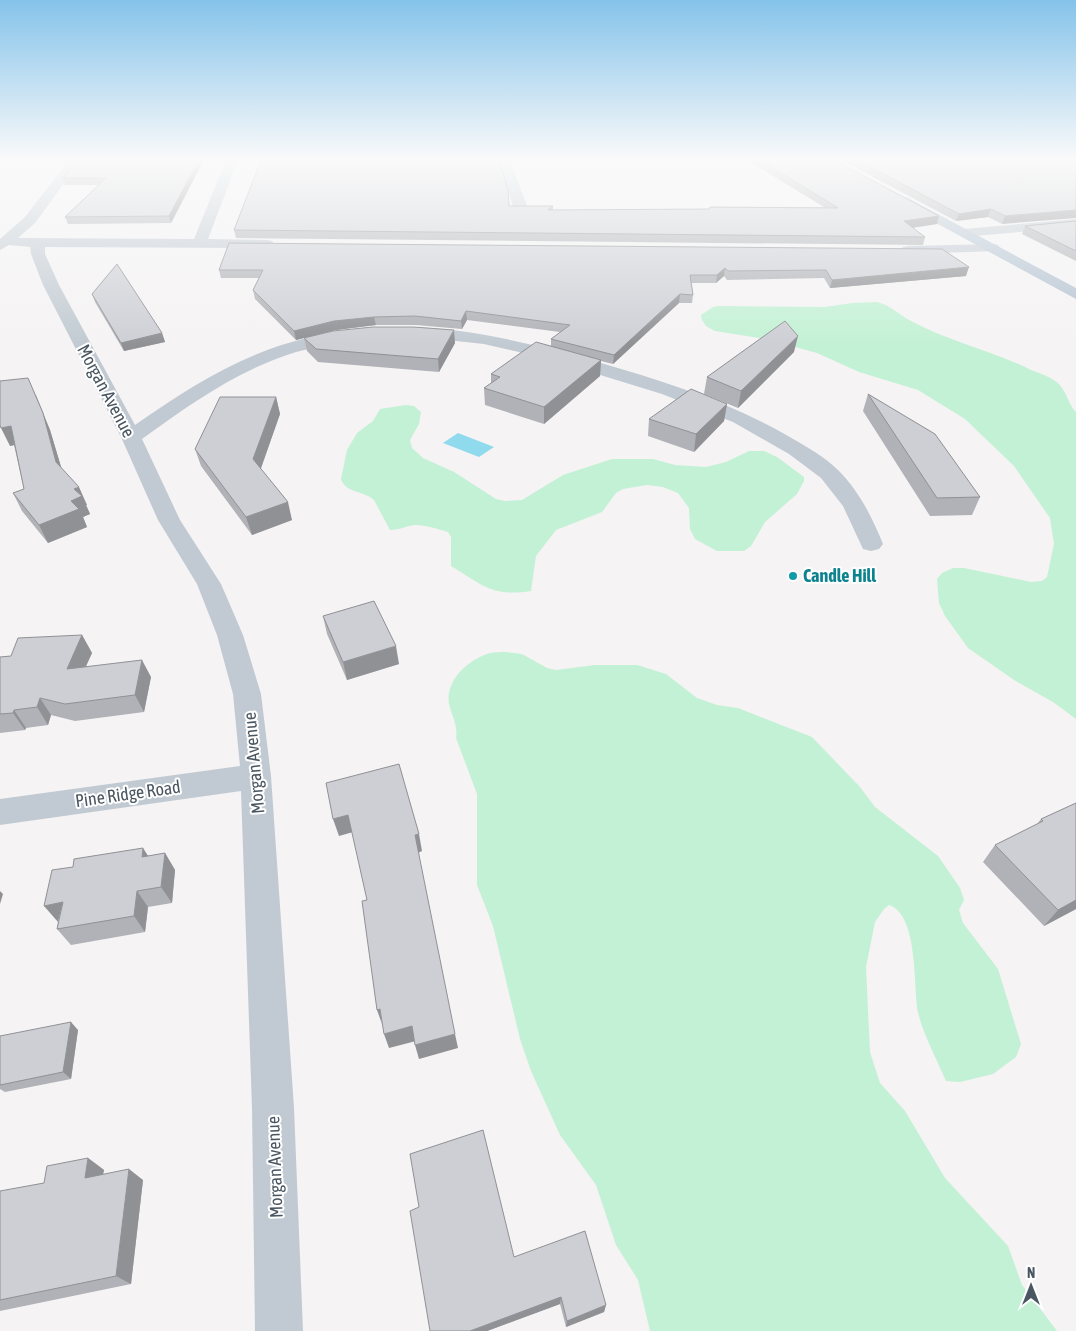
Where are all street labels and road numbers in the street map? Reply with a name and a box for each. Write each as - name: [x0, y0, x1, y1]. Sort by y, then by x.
- street label: Morgan Avenue: [73, 341, 140, 441]
- street label: Morgan Avenue: [239, 711, 268, 815]
- street label: Pine Ridge Road: [74, 776, 182, 811]
- street label: Morgan Avenue: [262, 1116, 287, 1218]

